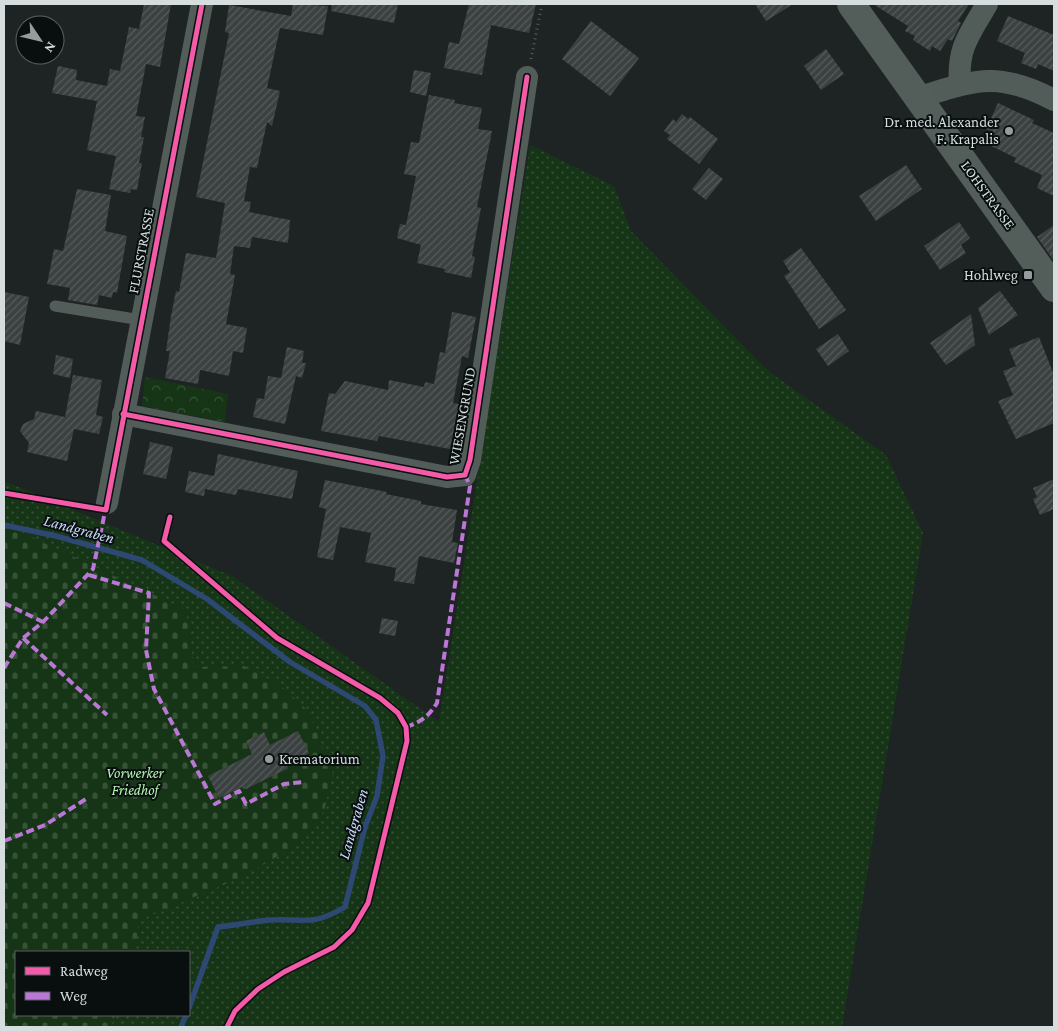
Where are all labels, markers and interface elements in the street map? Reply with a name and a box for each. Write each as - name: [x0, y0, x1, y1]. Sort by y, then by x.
- north arrow: [15, 15, 65, 65]
- text: N: [41, 39, 60, 56]
- place label: Dr. med. Alexander F. Krapalis: [884, 114, 1000, 148]
- marker: Dr. med. Alexander F. Krapalis: [1003, 125, 1015, 137]
- street label: LOHSTRASSE: [958, 158, 1018, 232]
- street label: FLURSTRASSE: [125, 207, 157, 295]
- place label: Hohlweg: [964, 267, 1018, 284]
- marker: Hohlweg: [1022, 269, 1034, 281]
- street label: WIESENGRUND: [446, 366, 478, 466]
- water label: Landgraben: [42, 511, 116, 548]
- place label: Krematorium: [279, 751, 360, 767]
- marker: Krematorium: [263, 753, 275, 765]
- park label: Vorwerker Friedhof: [106, 765, 165, 799]
- water label: Landgraben: [335, 787, 372, 861]
- legend: [15, 951, 190, 1016]
- text: Radweg: [60, 963, 108, 980]
- text: Weg: [60, 988, 87, 1005]

